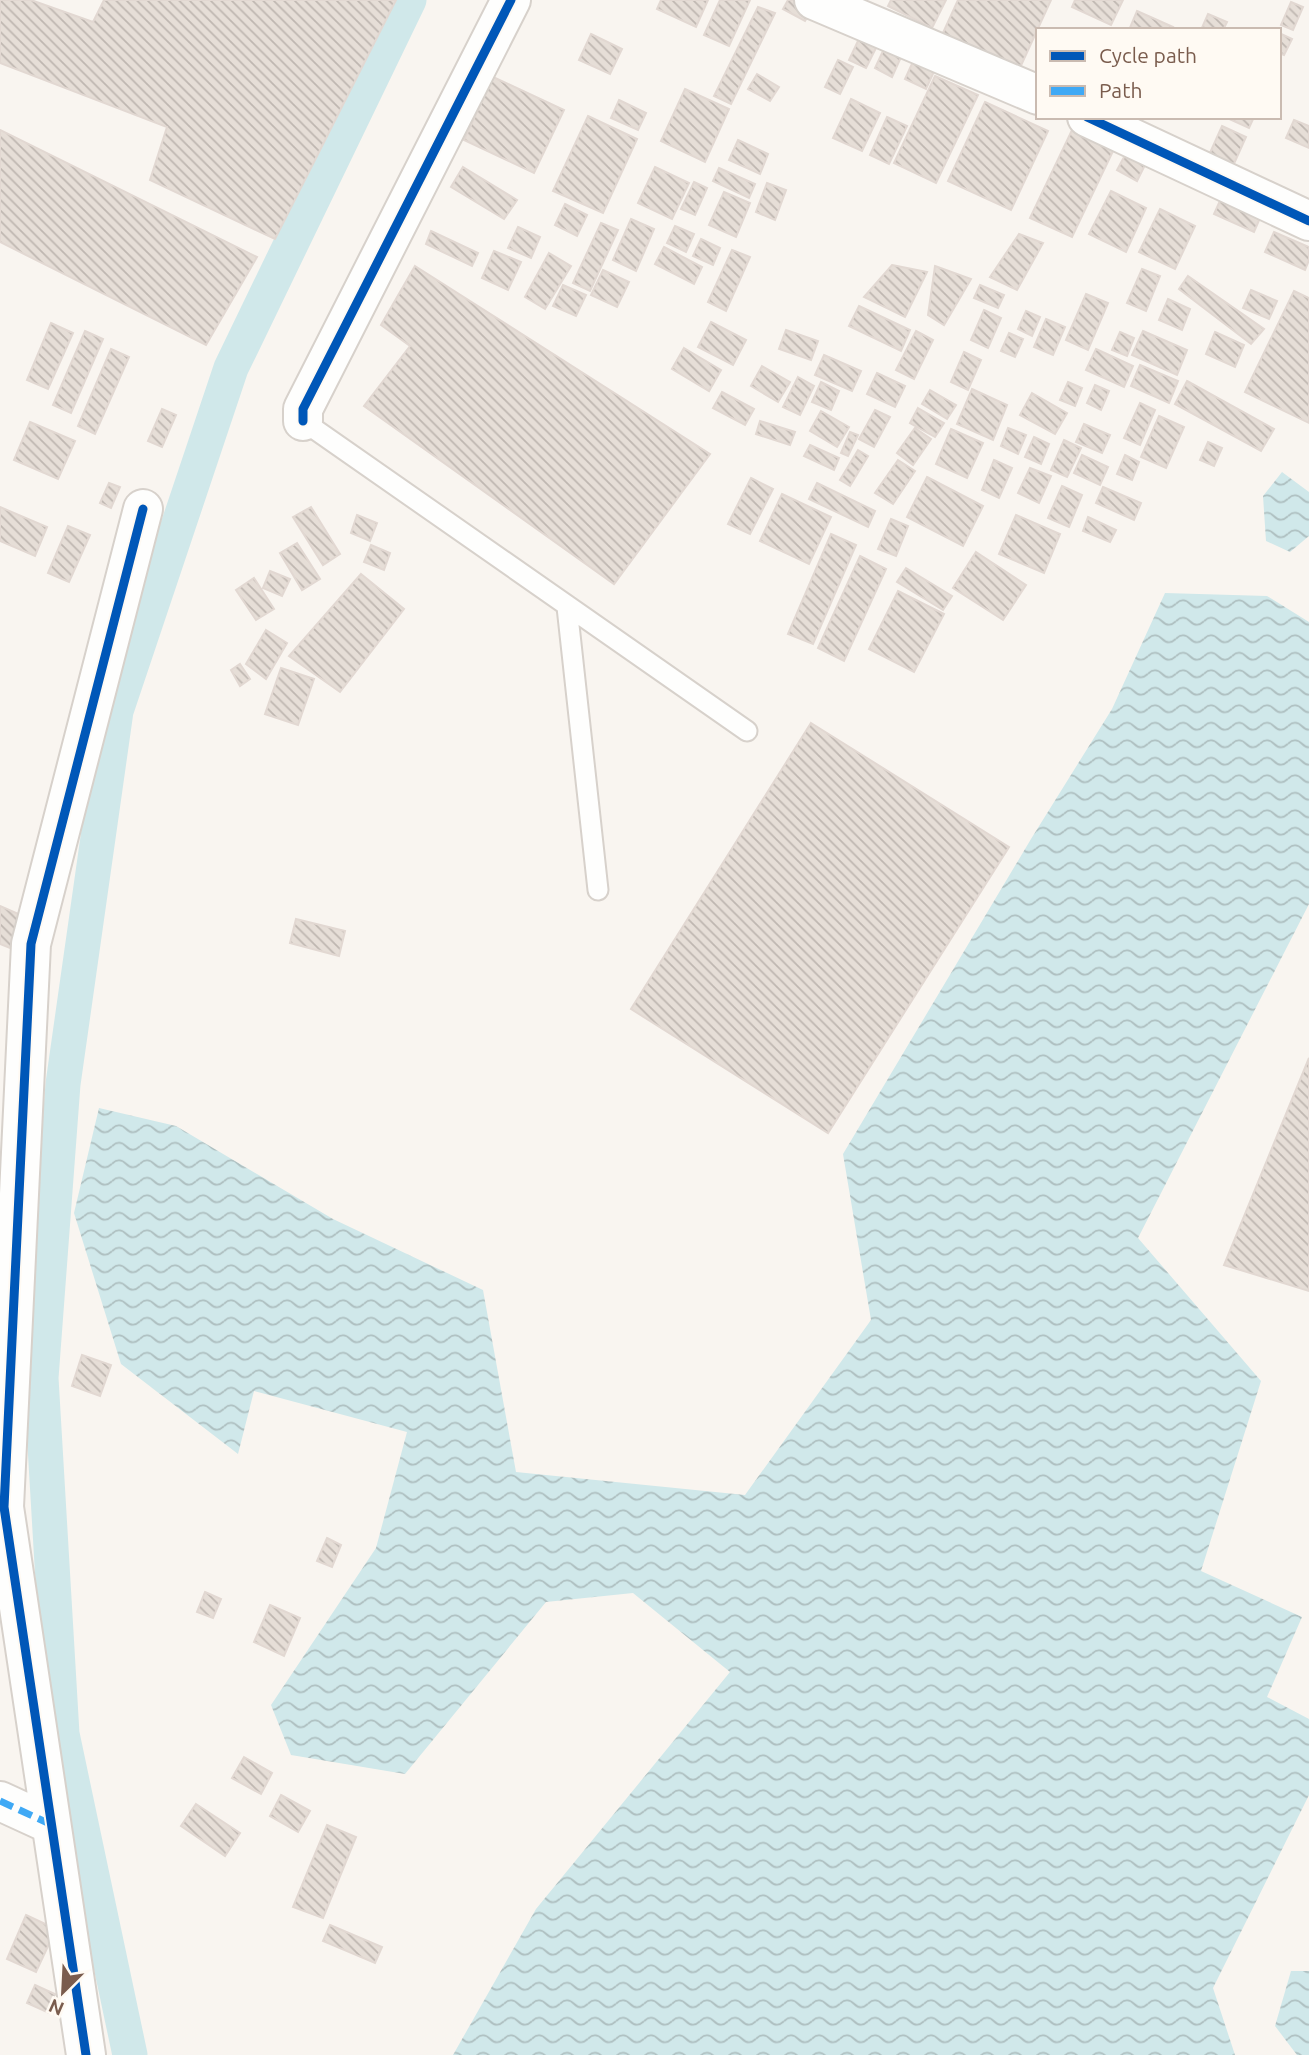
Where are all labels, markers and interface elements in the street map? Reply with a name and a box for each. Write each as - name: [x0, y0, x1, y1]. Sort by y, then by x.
- legend: [1036, 28, 1281, 119]
- text: Cycle path: [1099, 43, 1197, 67]
- text: Path: [1099, 78, 1142, 102]
- north arrow: [28, 1957, 98, 2027]
- text: N: [45, 1995, 67, 2020]

